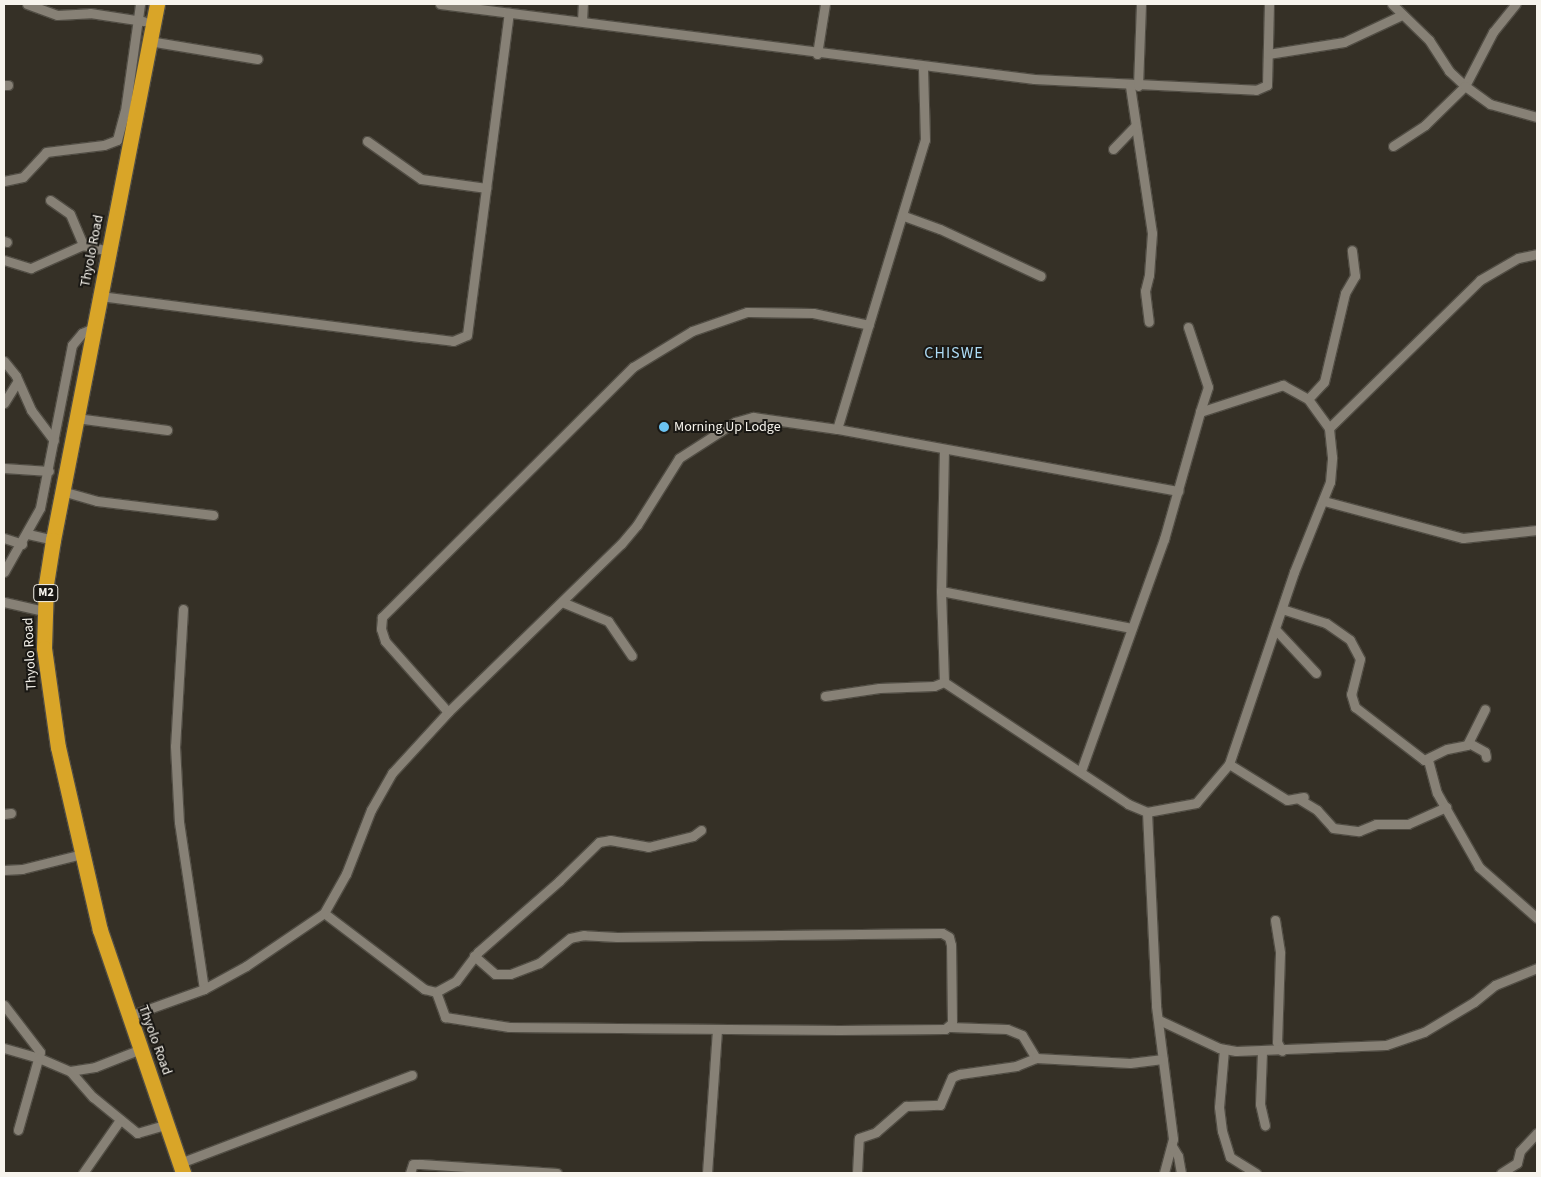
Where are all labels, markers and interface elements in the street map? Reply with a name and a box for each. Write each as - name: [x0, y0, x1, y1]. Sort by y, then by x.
- street label: Thyolo Road: [77, 213, 107, 289]
- district label: CHISWE: [924, 343, 984, 363]
- place label: Morning Up Lodge: [674, 419, 781, 435]
- marker: Morning Up Lodge: [658, 421, 670, 433]
- road number: M2: [32, 584, 60, 602]
- street label: Thyolo Road: [20, 617, 40, 691]
- street label: Thyolo Road: [135, 1003, 175, 1077]

